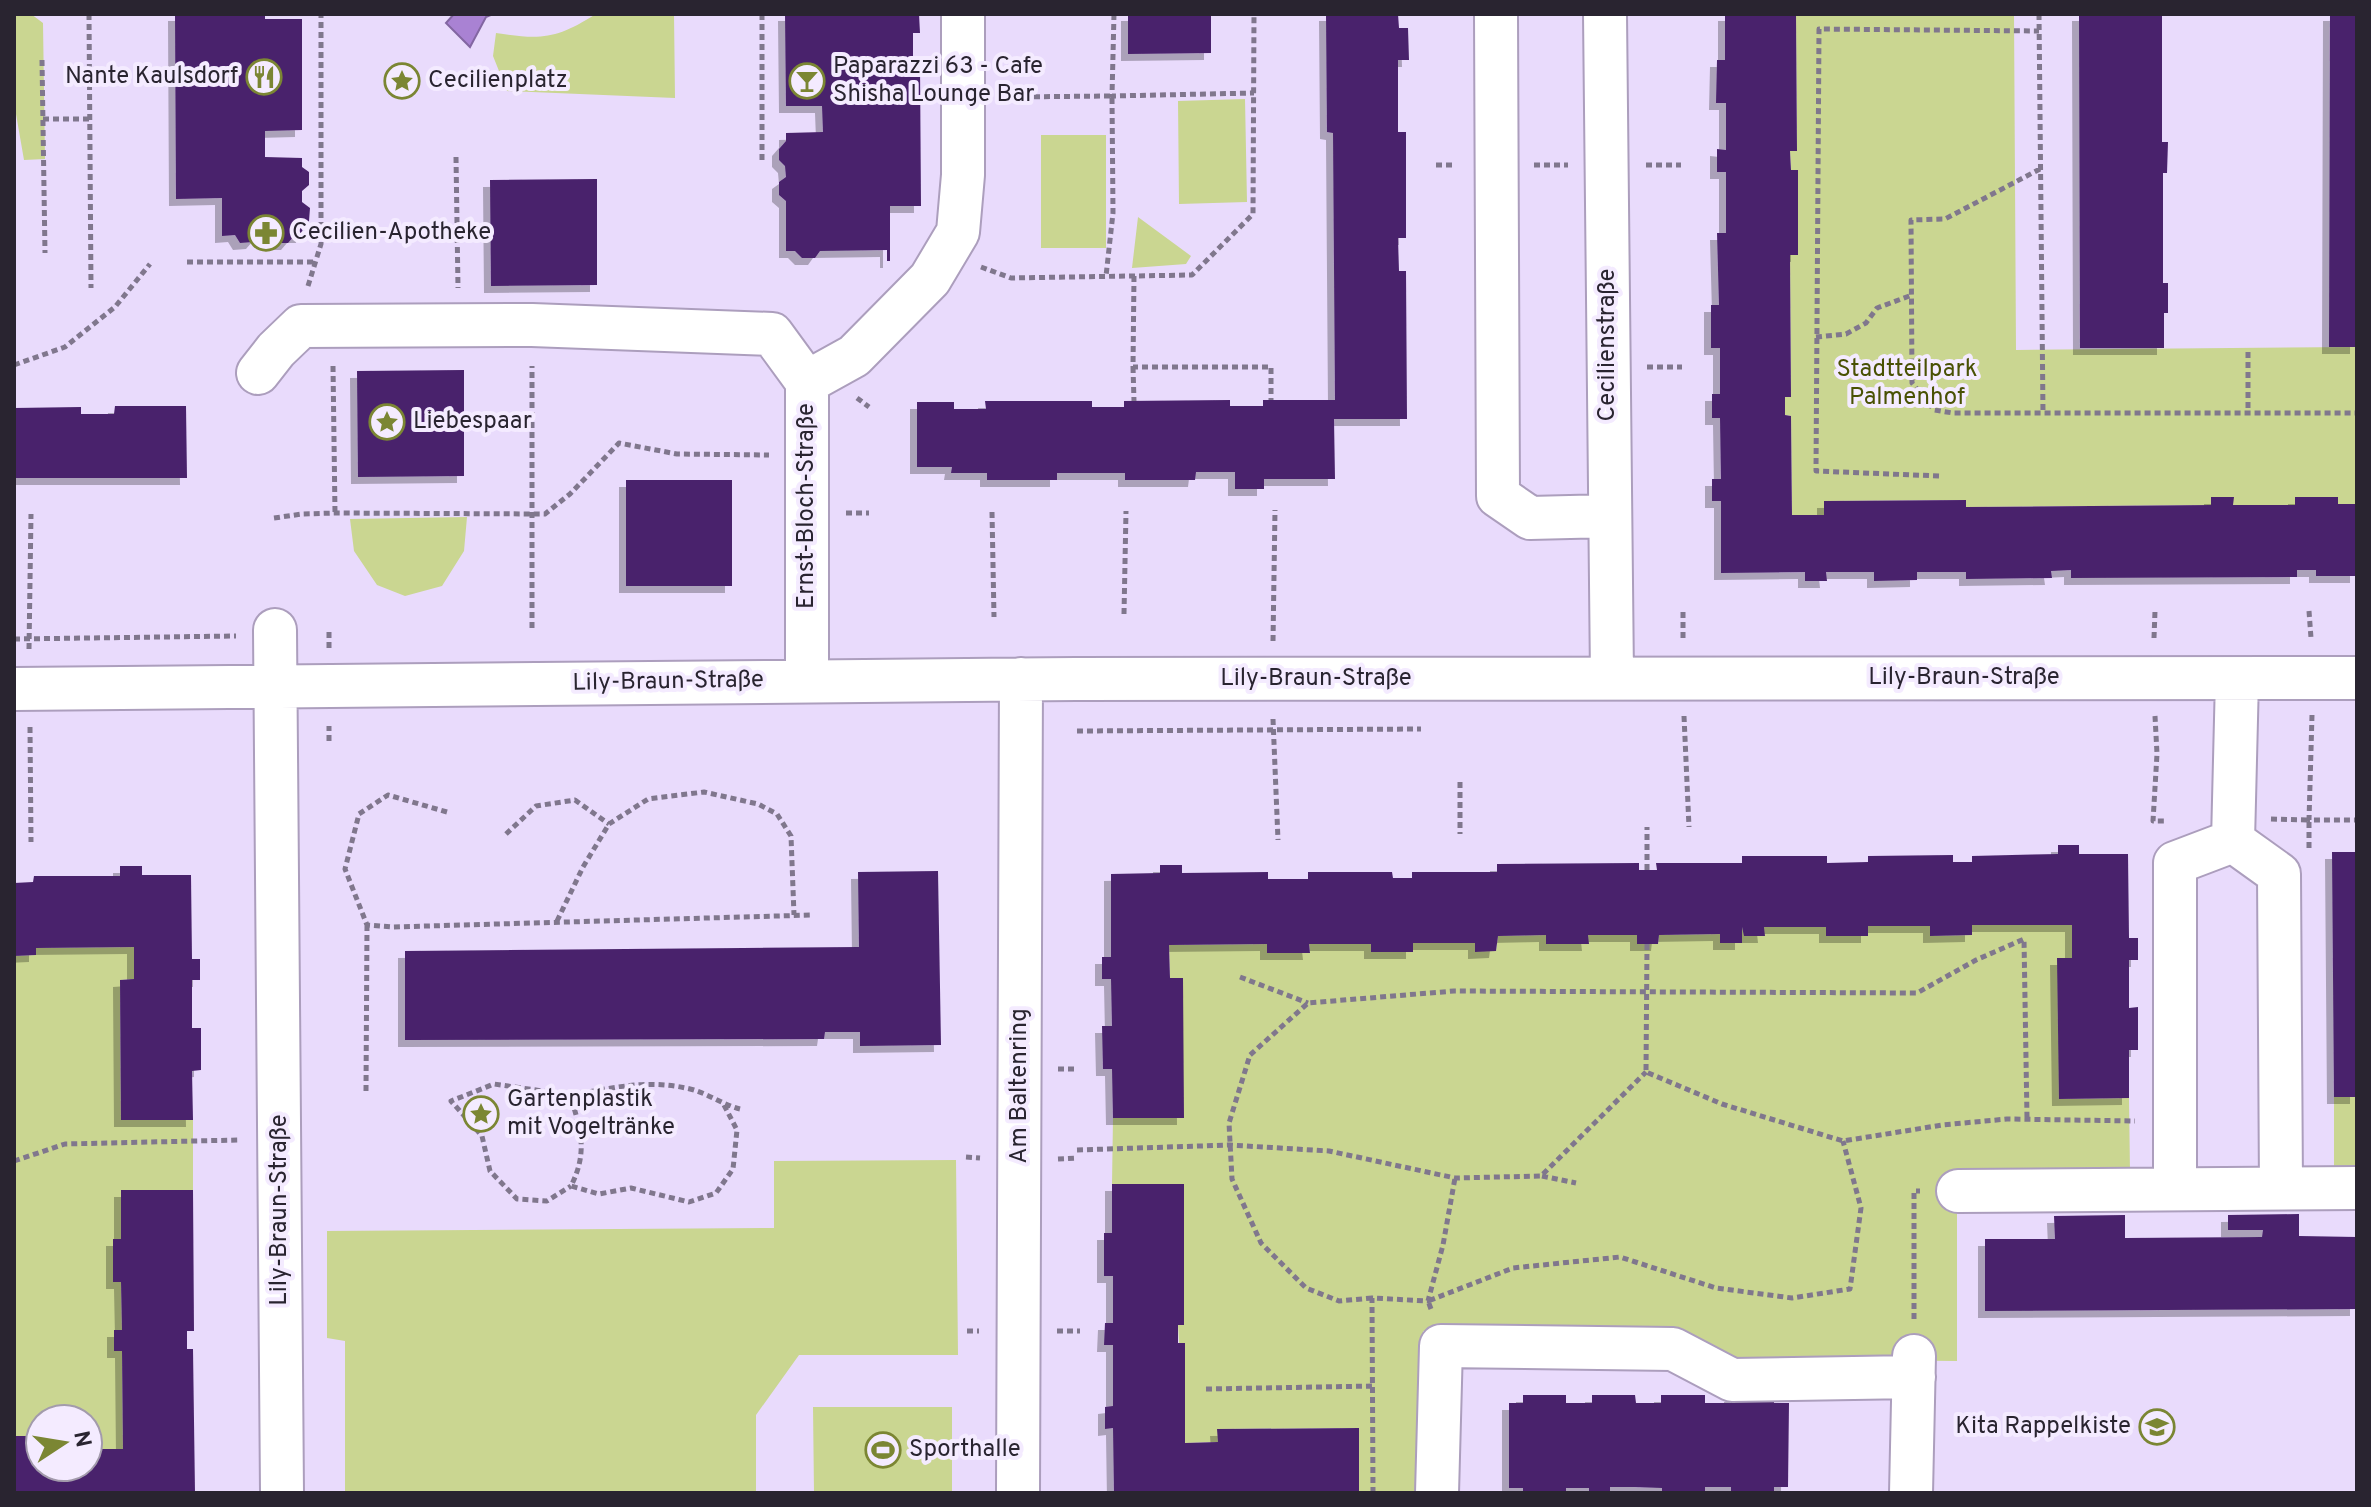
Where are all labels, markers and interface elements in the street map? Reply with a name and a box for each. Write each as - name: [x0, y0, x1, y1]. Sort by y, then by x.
- place label: Paparazzi 63 - Cafe Shisha Lounge Bar: [833, 52, 1043, 110]
- restaurant icon: Nante Kaulsdorf: [245, 58, 283, 96]
- place label: Nante Kaulsdorf: [65, 62, 238, 92]
- place icon: Cecilienplatz: [383, 62, 421, 100]
- bar icon: Paparazzi 63 - Cafe Shisha Lounge Bar: [788, 62, 826, 100]
- place label: Cecilienplatz: [428, 66, 568, 96]
- pharmacy icon: Cecilien-Apotheke: [247, 214, 285, 252]
- place label: Cecilien-Apotheke: [292, 218, 491, 248]
- street label: Cecilienstraße: [1593, 269, 1623, 421]
- park label: Stadtteilpark Palmenhof: [1836, 355, 1978, 413]
- place icon: Liebespaar: [368, 403, 406, 441]
- street label: Ernst-Bloch-Straße: [792, 403, 822, 609]
- place label: Liebespaar: [413, 407, 532, 437]
- street label: Lily-Braun-Straße: [1868, 663, 2060, 693]
- street label: Lily-Braun-Straße: [1220, 664, 1412, 694]
- street label: Lily-Braun-Straße: [572, 665, 764, 699]
- street label: Am Baltenring: [1005, 1008, 1035, 1164]
- place label: Gartenplastik mit Vogeltränke: [507, 1085, 675, 1143]
- place icon: Gartenplastik mit Vogeltränke: [462, 1095, 500, 1133]
- street label: Lily-Braun-Straße: [265, 1114, 295, 1306]
- north arrow: [24, 1403, 104, 1483]
- school or university icon: Kita Rappelkiste: [2138, 1408, 2176, 1446]
- place label: Kita Rappelkiste: [1955, 1412, 2131, 1442]
- text: N: [66, 1429, 96, 1450]
- sports icon: Sporthalle: [864, 1431, 902, 1469]
- place label: Sporthalle: [909, 1435, 1021, 1465]

